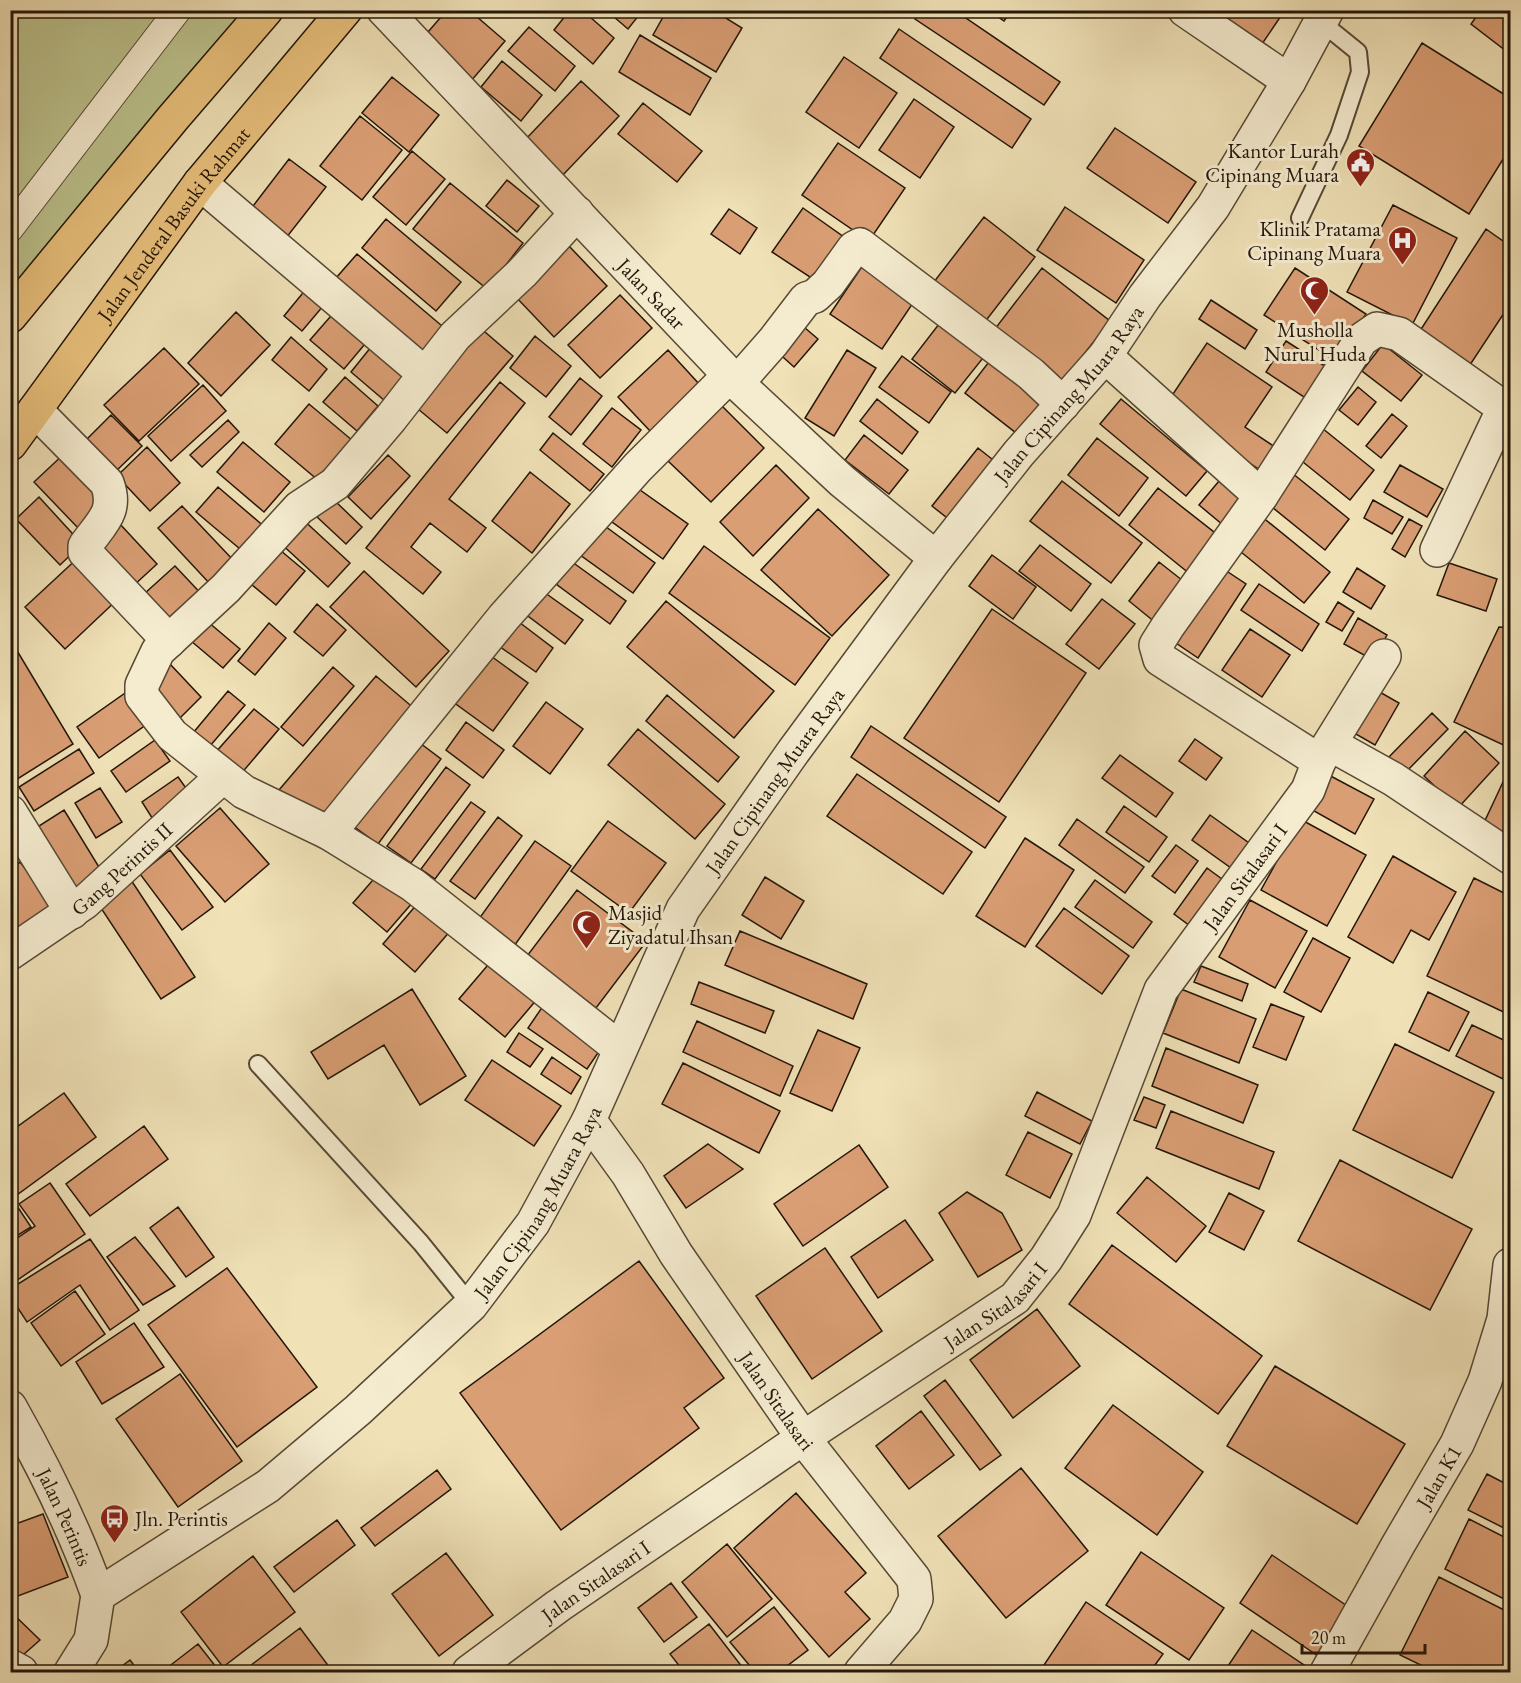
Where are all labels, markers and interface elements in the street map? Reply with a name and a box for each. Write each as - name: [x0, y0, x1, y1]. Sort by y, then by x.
- street label: Jalan Jenderal Basuki Rahmat: [89, 120, 256, 328]
- place label: Kantor Lurah Cipinang Muara: [1205, 137, 1340, 188]
- public building icon: Kantor Lurah Cipinang Muara: [1344, 146, 1376, 188]
- place label: Klinik Pratama Cipinang Muara: [1247, 215, 1382, 266]
- hospital icon: Klinik Pratama Cipinang Muara: [1386, 224, 1418, 266]
- street label: Jalan Sadar: [610, 250, 692, 335]
- mosque icon: Musholla Nurul Huda: [1299, 274, 1331, 316]
- street label: Jalan Cipinang Muara Raya: [986, 299, 1149, 490]
- place label: Musholla Nurul Huda: [1264, 316, 1367, 367]
- street label: Jalan Cipinang Muara Raya: [697, 681, 850, 880]
- street label: Gang Perintis II: [66, 816, 177, 921]
- street label: Jalan Sitalasari I: [1195, 818, 1293, 937]
- place label: Masjid Ziyadatul Ihsan: [608, 899, 733, 950]
- mosque icon: Masjid Ziyadatul Ihsan: [571, 908, 603, 950]
- street label: Jalan Cipinang Muara Raya: [466, 1101, 607, 1306]
- street label: Jalan Sitalasari I: [937, 1256, 1052, 1356]
- street label: Jalan Sitalasari: [732, 1344, 821, 1456]
- street label: Jalan K1: [1408, 1440, 1467, 1515]
- street label: Jalan Perintis: [30, 1461, 99, 1570]
- bus stop icon: Jln. Perintis: [98, 1502, 130, 1544]
- place label: Jln. Perintis: [133, 1505, 228, 1532]
- street label: Jalan Sitalasari I: [534, 1534, 655, 1629]
- scale bar: [1302, 1617, 1425, 1655]
- text: 20 m: [1311, 1626, 1346, 1649]

